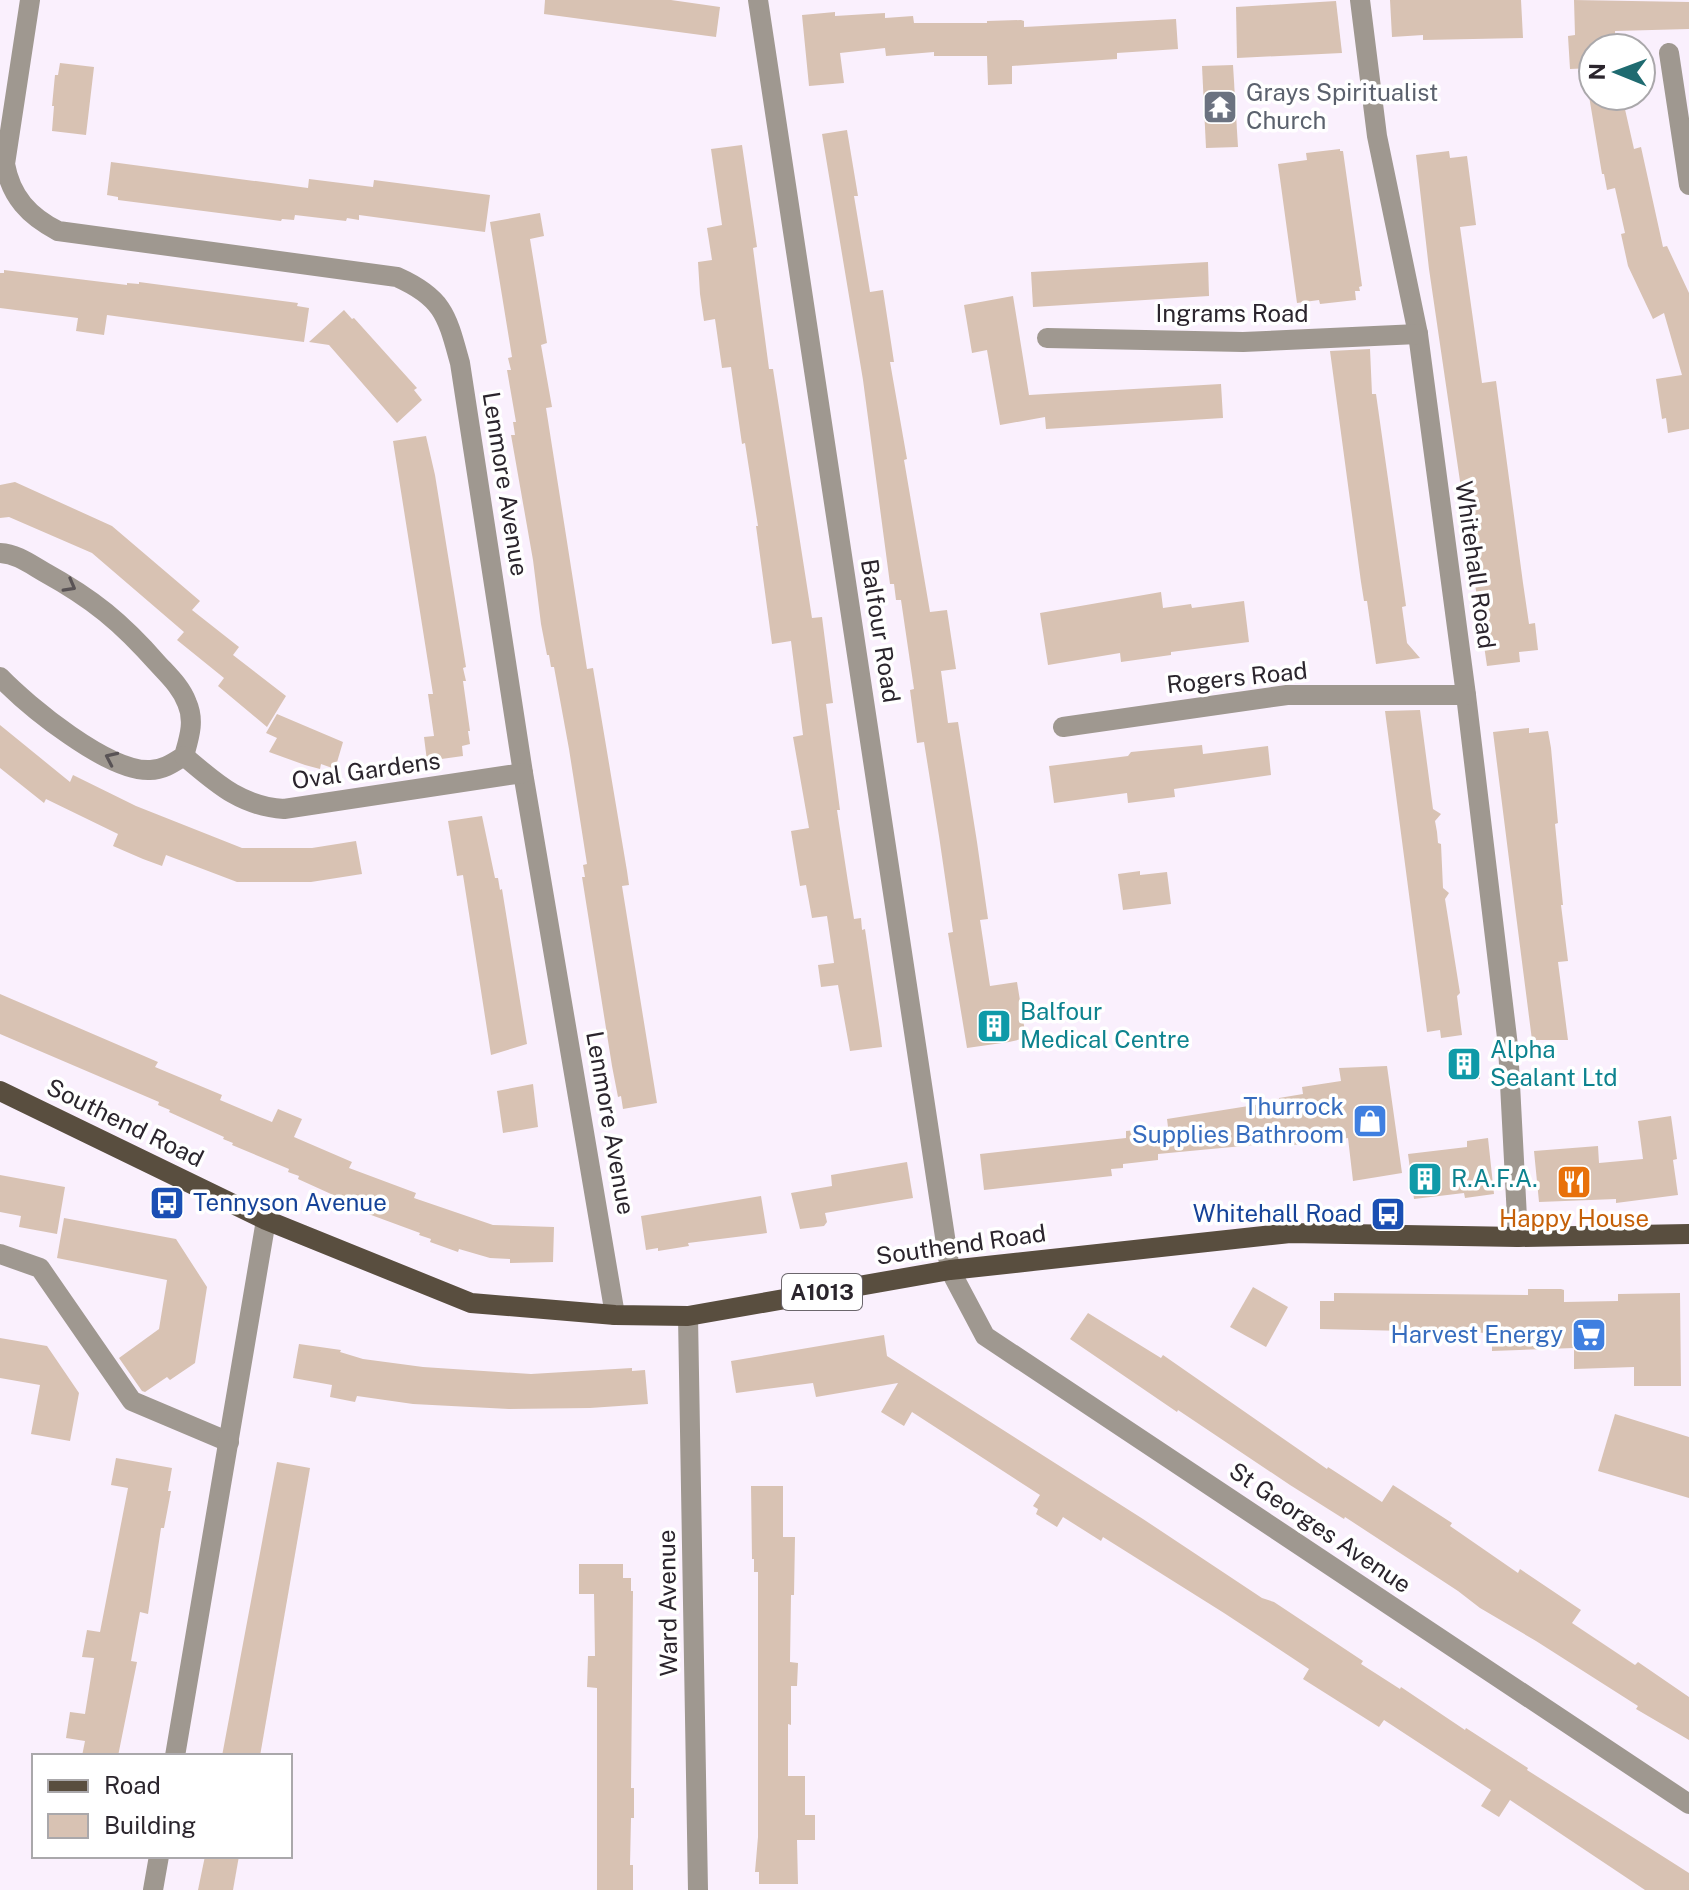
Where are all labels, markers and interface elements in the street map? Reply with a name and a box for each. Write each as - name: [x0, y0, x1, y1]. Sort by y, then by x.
- north arrow: [1577, 32, 1657, 112]
- text: N: [1584, 63, 1610, 80]
- place label: Grays Spiritualist Church: [1246, 78, 1438, 134]
- temple icon: Grays Spiritualist Church: [1201, 88, 1239, 126]
- street label: Ingrams Road: [1155, 299, 1309, 327]
- street label: Lenmore Avenue: [478, 390, 534, 578]
- street label: Whitehall Road: [1450, 479, 1502, 651]
- street label: Balfour Road: [856, 557, 906, 705]
- one-way arrow: [61, 576, 75, 592]
- street label: Rogers Road: [1165, 656, 1309, 698]
- street label: Oval Gardens: [290, 746, 442, 794]
- one-way arrow: [105, 752, 120, 768]
- place label: Balfour Medical Centre: [1020, 997, 1190, 1053]
- building icon: Balfour Medical Centre: [975, 1007, 1013, 1045]
- street label: Lenmore Avenue: [581, 1029, 641, 1217]
- place label: Alpha Sealant Ltd: [1490, 1035, 1618, 1091]
- building icon: Alpha Sealant Ltd: [1445, 1045, 1483, 1083]
- street label: Southend Road: [42, 1072, 208, 1172]
- place label: Thurrock Supplies Bathroom: [1132, 1092, 1344, 1148]
- shop icon: Thurrock Supplies Bathroom: [1351, 1102, 1389, 1140]
- building icon: R.A.F.A.: [1406, 1160, 1444, 1198]
- restaurant icon: Happy House: [1555, 1163, 1593, 1201]
- place label: R.A.F.A.: [1451, 1164, 1538, 1192]
- bus stop icon: Tennyson Avenue: [148, 1184, 186, 1222]
- place label: Tennyson Avenue: [193, 1188, 387, 1216]
- bus stop icon: Whitehall Road: [1369, 1195, 1407, 1233]
- place label: Whitehall Road: [1193, 1199, 1362, 1227]
- place label: Happy House: [1499, 1204, 1649, 1232]
- street label: Southend Road: [874, 1218, 1048, 1270]
- road number: A1013: [782, 1274, 862, 1310]
- supermarket icon: Harvest Energy: [1570, 1316, 1608, 1354]
- place label: Harvest Energy: [1391, 1320, 1563, 1348]
- street label: St Georges Avenue: [1224, 1456, 1417, 1598]
- street label: Ward Avenue: [652, 1529, 682, 1677]
- legend: [32, 1754, 292, 1858]
- text: Road: [104, 1771, 161, 1799]
- text: Building: [104, 1811, 196, 1839]

